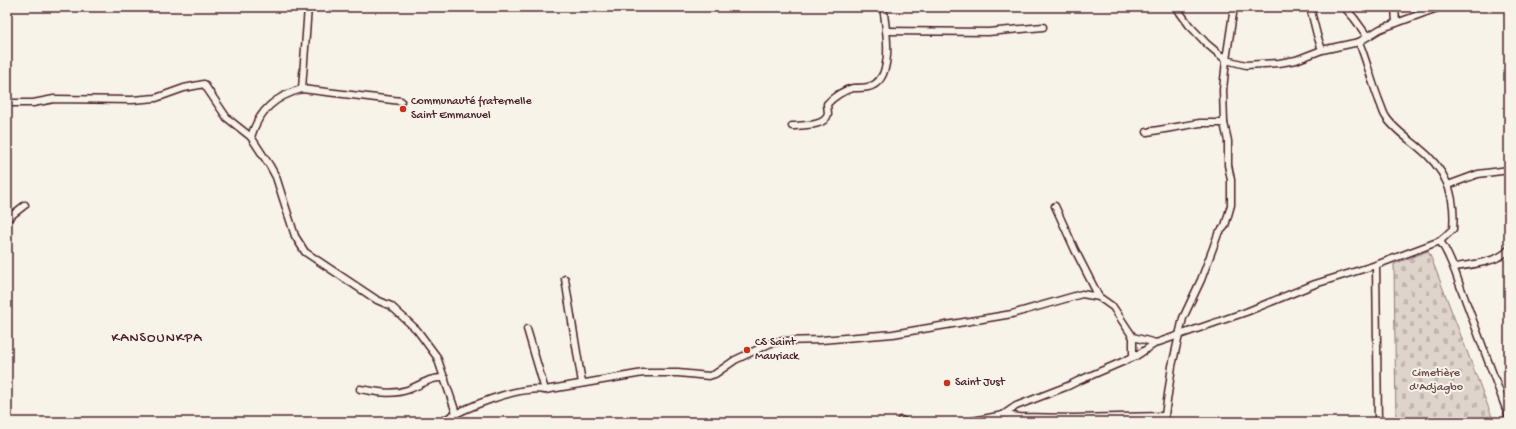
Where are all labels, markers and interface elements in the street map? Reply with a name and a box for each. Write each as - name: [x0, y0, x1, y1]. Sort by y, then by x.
- place label: Communauté fraternelle Saint Emmanuel: [411, 95, 532, 123]
- marker: Communauté fraternelle Saint Emmanuel: [398, 104, 408, 114]
- district label: KANSOUNKPA: [112, 330, 202, 347]
- place label: CS Saint Mauriack: [755, 336, 800, 364]
- marker: CS Saint Mauriack: [742, 345, 752, 355]
- park label: Cimetière d'Adjagbo: [1409, 367, 1463, 395]
- place label: Saint Just: [955, 376, 1006, 390]
- marker: Saint Just: [942, 378, 952, 388]

